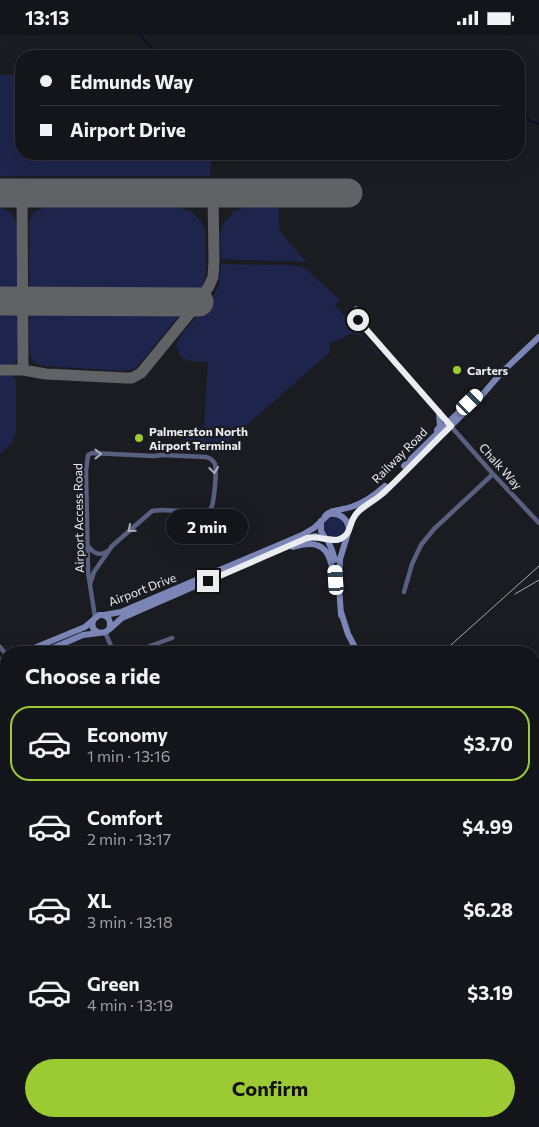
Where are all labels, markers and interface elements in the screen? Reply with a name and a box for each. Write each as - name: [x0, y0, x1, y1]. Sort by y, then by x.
- text: 13:13: [25, 6, 69, 29]
- text: Edmunds Way: [70, 70, 193, 93]
- text: Airport Drive: [70, 118, 186, 141]
- route start: [347, 309, 369, 331]
- place label: Carters: [467, 363, 509, 377]
- marker: Carters: [451, 364, 463, 376]
- car: [453, 386, 486, 418]
- place label: Palmerston North Airport Terminal: [149, 424, 248, 452]
- street label: Railway Road: [368, 424, 430, 486]
- marker: Palmerston North Airport Terminal: [133, 432, 145, 444]
- street label: Chalk Way: [477, 440, 525, 492]
- one-way arrow: [95, 449, 103, 459]
- street label: Airport Access Road: [70, 463, 86, 573]
- one-way arrow: [208, 466, 219, 474]
- callout: 2 min: [167, 509, 249, 543]
- text: 2 min: [187, 517, 227, 536]
- one-way arrow: [128, 524, 137, 533]
- car: [327, 565, 344, 595]
- street label: Airport Drive: [106, 570, 178, 608]
- route end: [197, 570, 219, 592]
- text: Choose a ride: [25, 662, 160, 689]
- icon: car: [27, 721, 72, 766]
- text: Economy: [87, 723, 168, 746]
- text: $3.70: [463, 732, 513, 755]
- text: 1 min · 13:16: [87, 746, 170, 765]
- icon: car: [27, 804, 72, 849]
- text: Comfort: [87, 806, 163, 829]
- text: $4.99: [462, 815, 513, 838]
- text: 2 min · 13:17: [87, 829, 171, 848]
- icon: car: [27, 887, 72, 932]
- text: XL: [87, 889, 112, 912]
- text: $6.28: [463, 898, 513, 921]
- text: 3 min · 13:18: [87, 912, 173, 931]
- icon: car: [27, 970, 72, 1015]
- text: Green: [87, 972, 139, 995]
- text: $3.19: [467, 981, 513, 1004]
- text: 4 min · 13:19: [87, 995, 173, 1014]
- button: Confirm: [25, 1059, 515, 1117]

